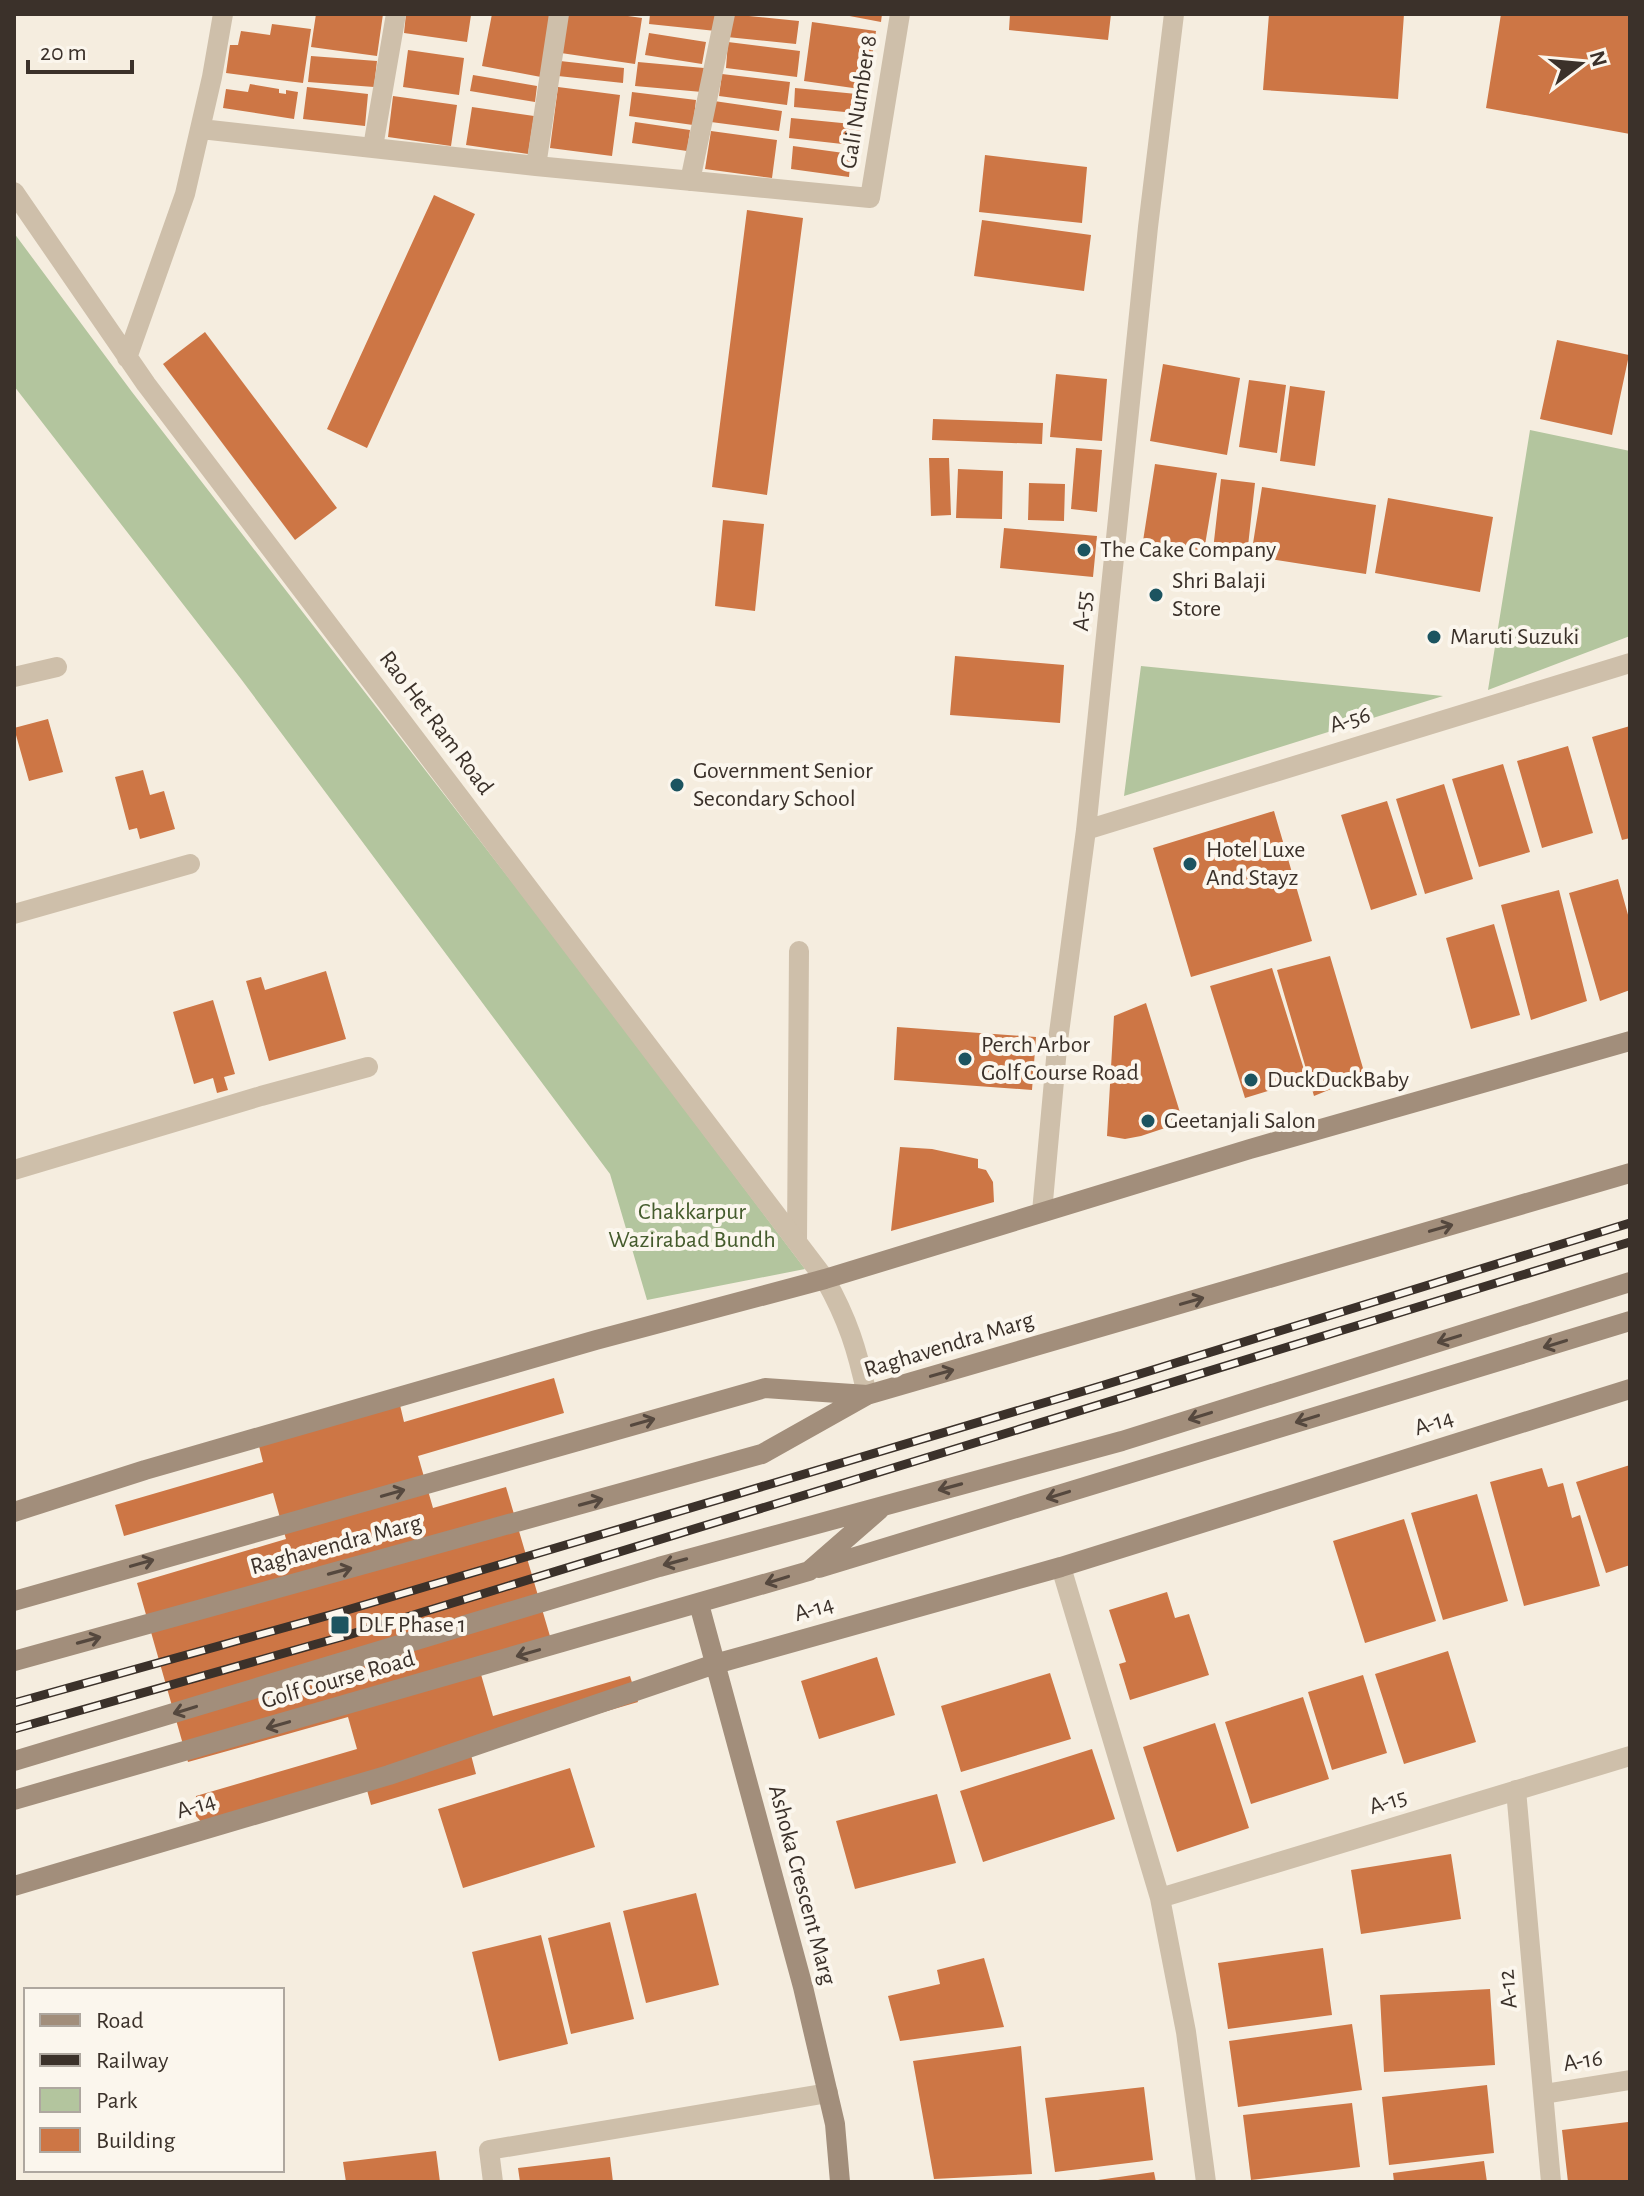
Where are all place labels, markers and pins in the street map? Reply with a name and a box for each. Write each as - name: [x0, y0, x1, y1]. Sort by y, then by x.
- place label: The Cake Company: [1100, 538, 1276, 562]
- marker: The Cake Company: [1075, 541, 1093, 559]
- place label: Shri Balaji Store: [1172, 569, 1266, 621]
- marker: Shri Balaji Store: [1147, 586, 1165, 604]
- place label: Maruti Suzuki: [1450, 625, 1579, 649]
- marker: Maruti Suzuki: [1425, 628, 1443, 646]
- place label: Government Senior Secondary School: [693, 759, 873, 811]
- marker: Government Senior Secondary School: [668, 776, 686, 794]
- place label: Hotel Luxe And Stayz: [1206, 838, 1305, 890]
- marker: Hotel Luxe And Stayz: [1181, 855, 1199, 873]
- place label: Perch Arbor Golf Course Road: [981, 1033, 1139, 1085]
- marker: Perch Arbor Golf Course Road: [956, 1050, 974, 1068]
- place label: DuckDuckBaby: [1267, 1068, 1409, 1092]
- marker: DuckDuckBaby: [1242, 1071, 1260, 1089]
- place label: Geetanjali Salon: [1164, 1109, 1316, 1133]
- marker: Geetanjali Salon: [1139, 1112, 1157, 1130]
- place label: DLF Phase 1: [358, 1613, 466, 1637]
- marker: DLF Phase 1: [329, 1614, 351, 1636]

